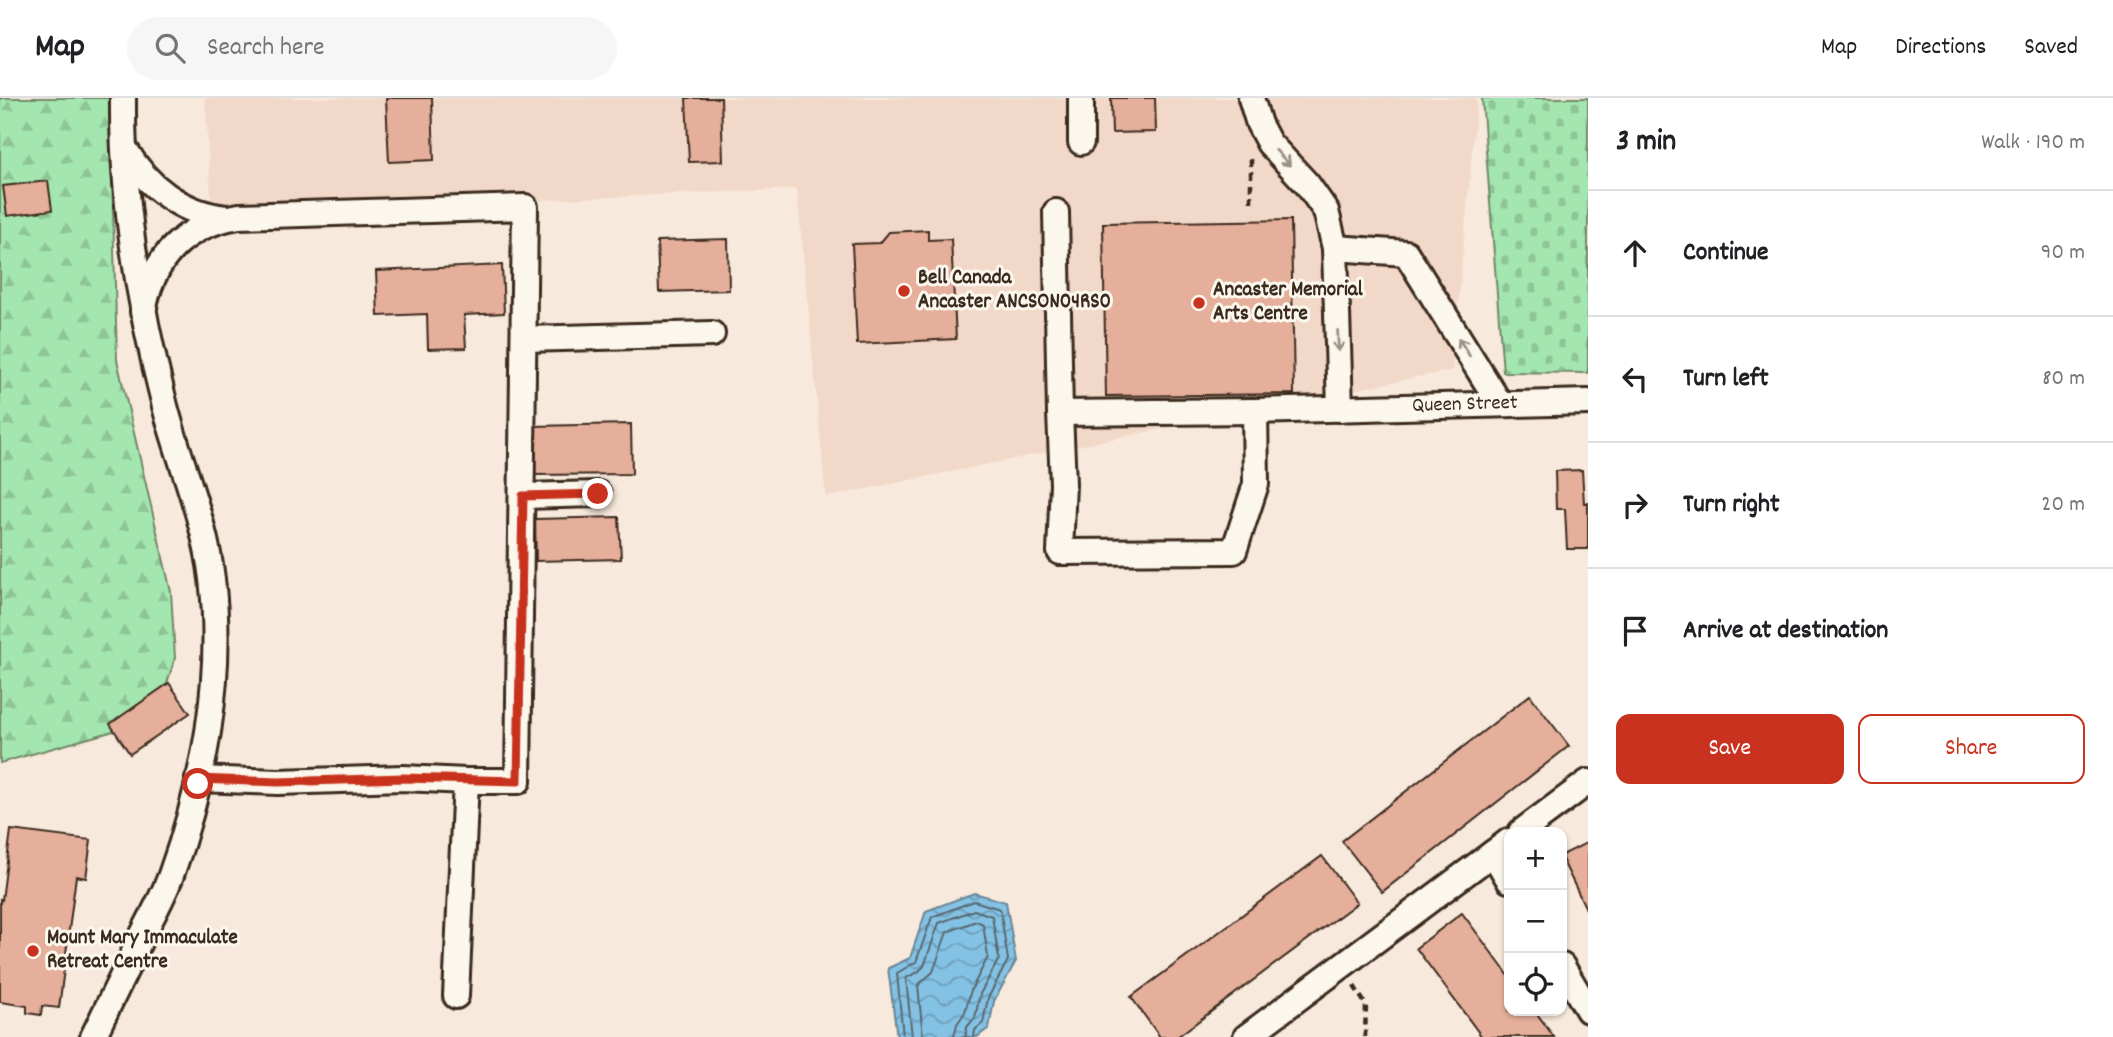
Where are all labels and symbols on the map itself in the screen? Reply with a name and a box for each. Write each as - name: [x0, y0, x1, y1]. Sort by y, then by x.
- one-way arrow: [1274, 149, 1291, 166]
- place label: Bell Canada Ancaster ANCSON04RS0: [918, 264, 1111, 318]
- place label: Ancaster Memorial Arts Centre: [1213, 276, 1364, 330]
- marker: Bell Canada Ancaster ANCSON04RS0: [896, 283, 912, 299]
- marker: Ancaster Memorial Arts Centre: [1191, 295, 1207, 311]
- one-way arrow: [1331, 329, 1345, 352]
- one-way arrow: [1457, 337, 1471, 357]
- street label: Queen Street: [1412, 389, 1518, 422]
- route end: [582, 478, 613, 509]
- route start: [182, 768, 213, 799]
- place label: Mount Mary Immaculate Retreat Centre: [47, 924, 238, 978]
- marker: Mount Mary Immaculate Retreat Centre: [25, 943, 41, 959]

